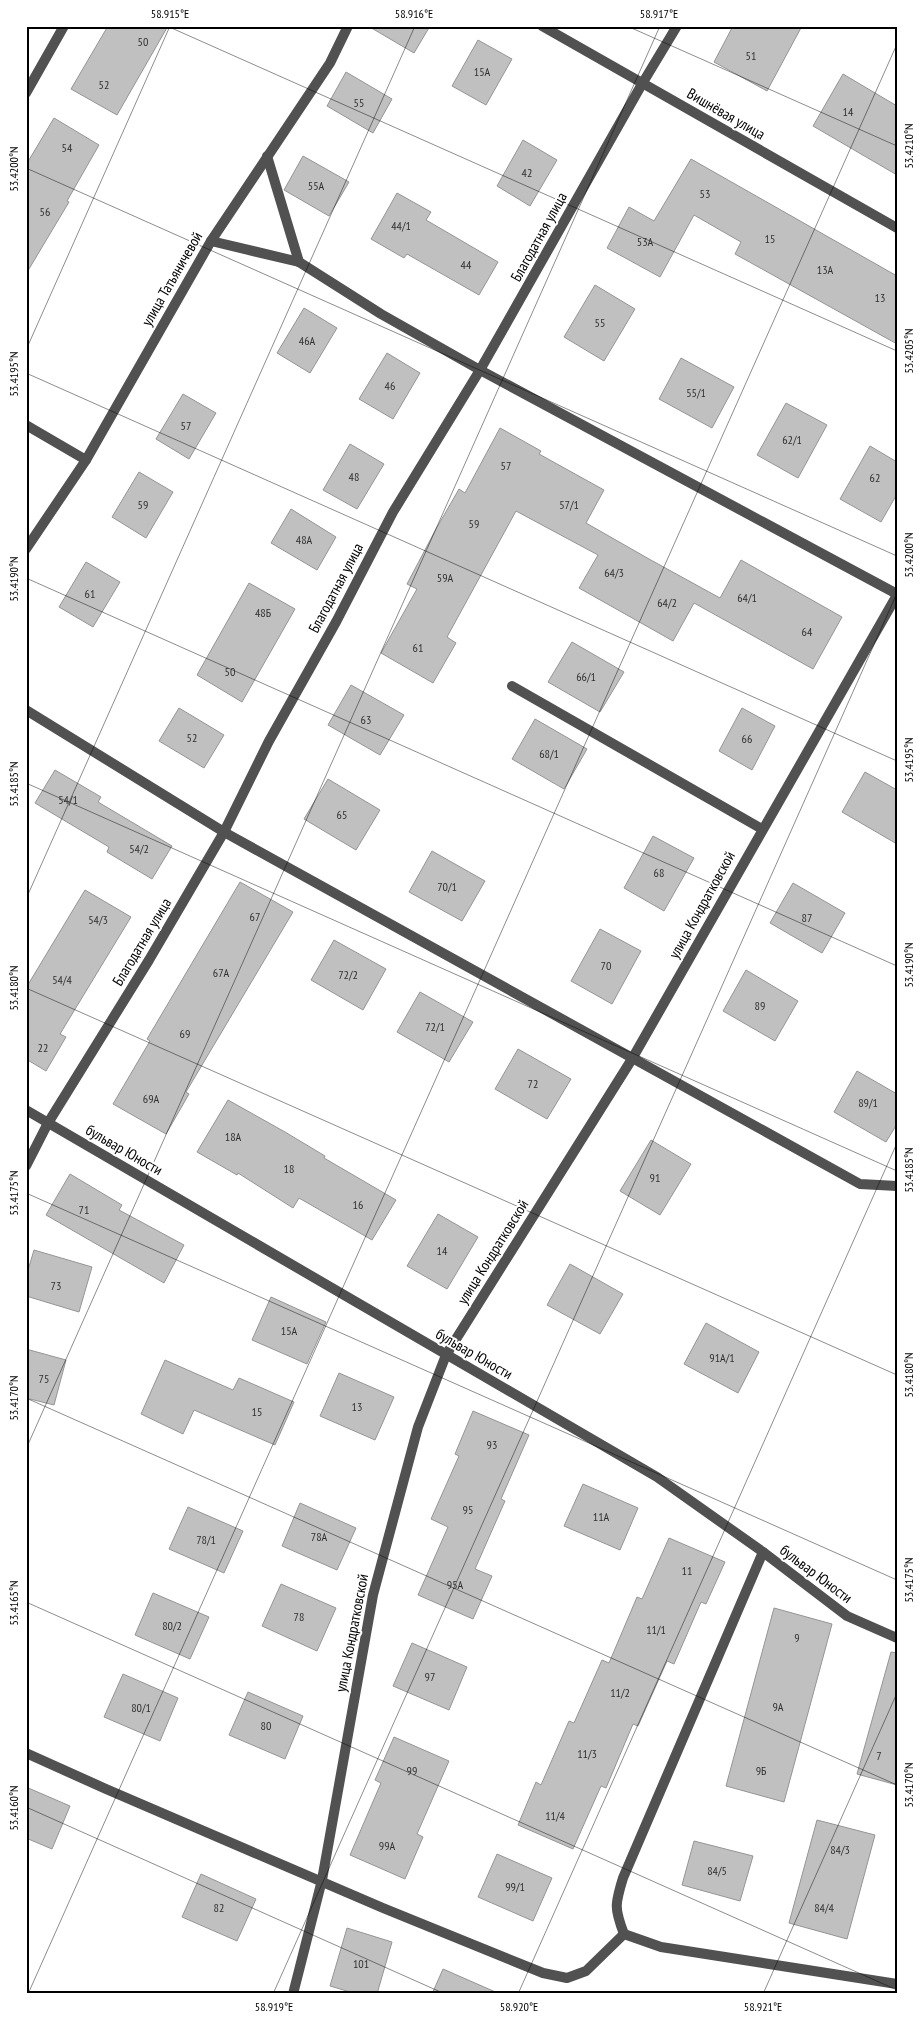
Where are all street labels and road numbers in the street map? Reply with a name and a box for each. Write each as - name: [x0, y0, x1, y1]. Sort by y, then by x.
- street label: Вишнёвая улица: [684, 84, 769, 144]
- street label: Благодатная улица: [506, 189, 571, 285]
- street label: улица Татьяничевой: [137, 228, 206, 329]
- street label: Благодатная улица: [304, 540, 367, 636]
- street label: улица Кондратковской: [664, 848, 739, 962]
- street label: Благодатная улица: [108, 894, 175, 989]
- street label: бульвар Юности: [82, 1120, 166, 1179]
- street label: улица Кондратковской: [453, 1196, 532, 1308]
- street label: бульвар Юности: [432, 1324, 516, 1383]
- street label: бульвар Юности: [776, 1540, 856, 1607]
- street label: улица Кондратковской: [331, 1572, 372, 1694]

